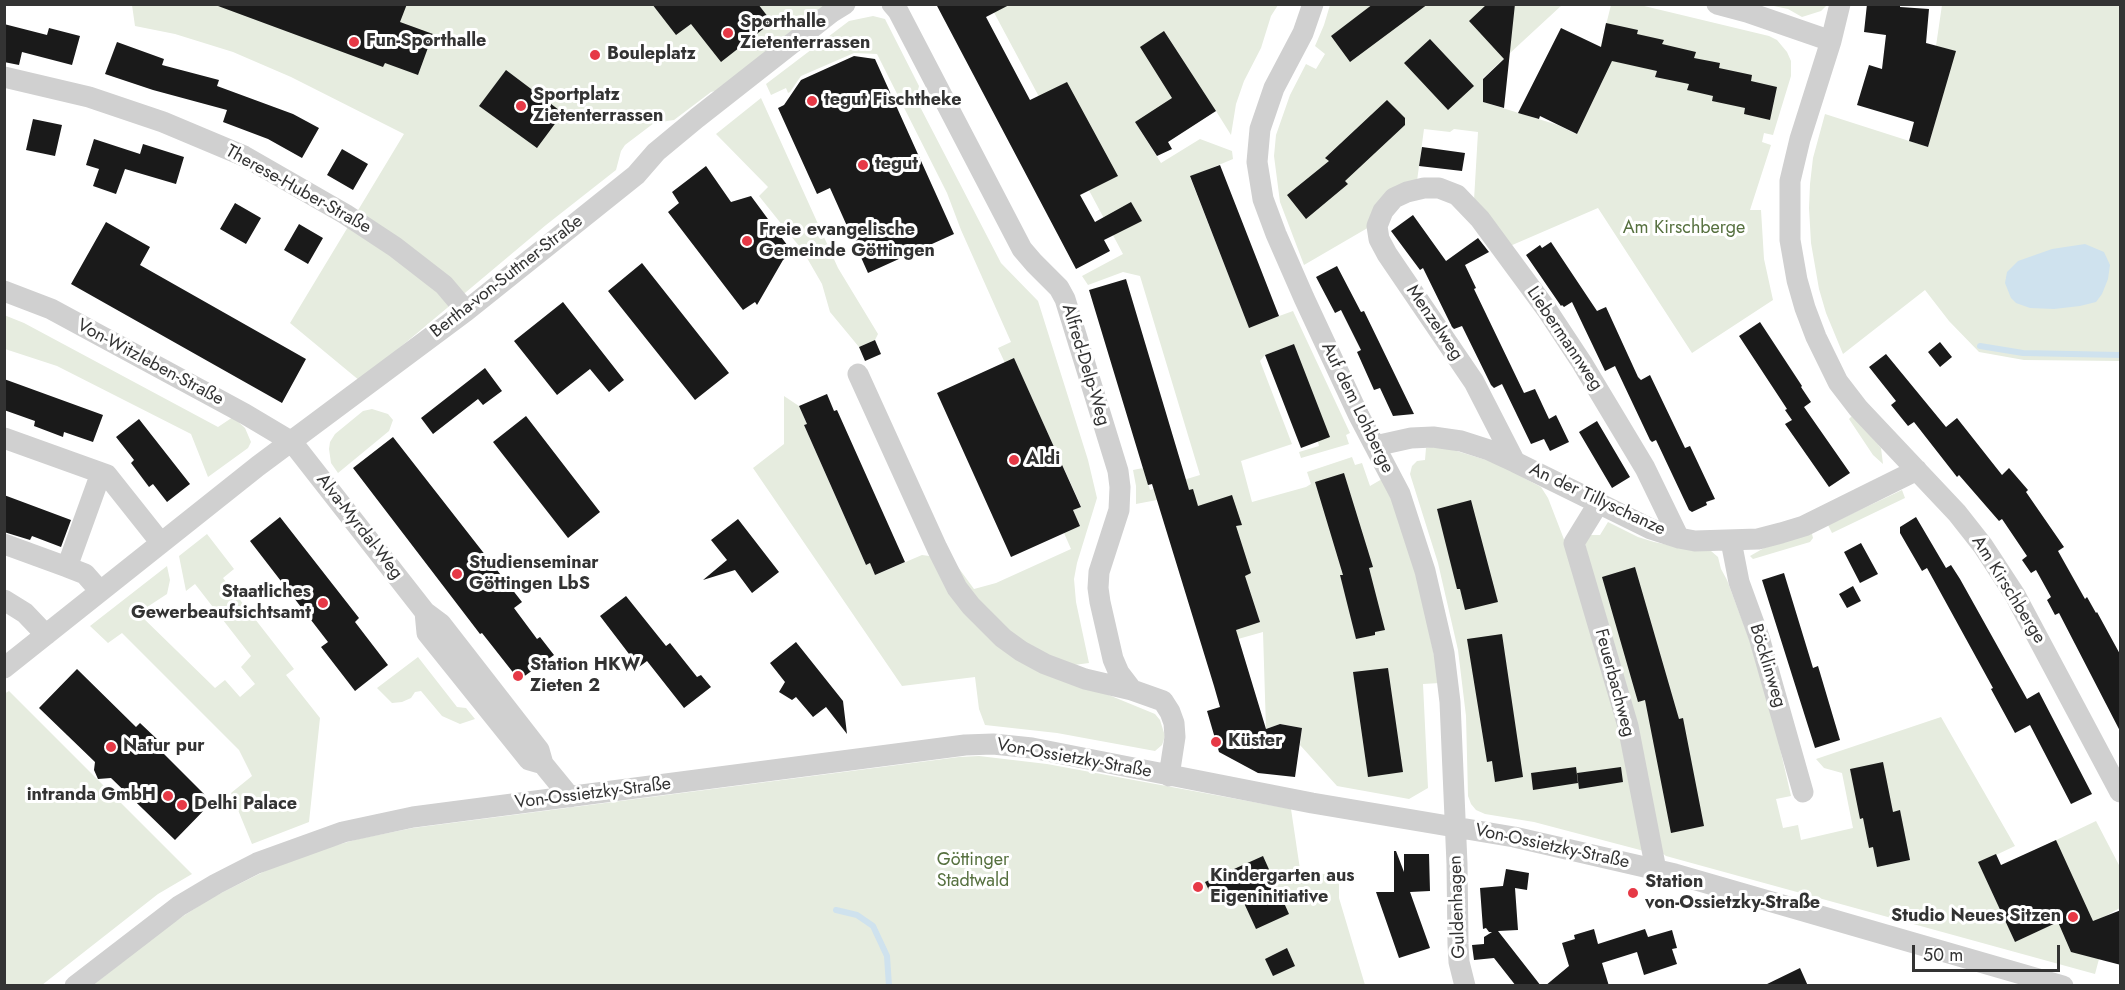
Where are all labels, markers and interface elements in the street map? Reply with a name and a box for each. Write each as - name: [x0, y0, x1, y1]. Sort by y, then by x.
- place label: Sporthalle Zietenterrassen: [740, 12, 870, 54]
- marker: Sporthalle Zietenterrassen: [721, 26, 735, 40]
- place label: Fun-Sporthalle: [366, 31, 486, 53]
- marker: Fun-Sporthalle: [347, 35, 361, 49]
- place label: Bouleplatz: [607, 44, 696, 66]
- marker: Bouleplatz: [588, 48, 602, 62]
- place label: Sportplatz Zietenterrassen: [533, 85, 663, 128]
- place label: tegut Fischtheke: [824, 90, 961, 112]
- marker: tegut Fischtheke: [805, 94, 819, 108]
- marker: Sportplatz Zietenterrassen: [514, 99, 528, 113]
- street label: Therese-Huber-Straße: [222, 141, 374, 239]
- place label: tegut: [875, 154, 918, 176]
- marker: tegut: [856, 158, 870, 172]
- street label: Bertha-von-Suttner-Straße: [426, 211, 588, 343]
- park label: Am Kirschberge: [1623, 218, 1745, 240]
- place label: Freie evangelische Gemeinde Göttingen: [759, 220, 935, 262]
- marker: Freie evangelische Gemeinde Göttingen: [740, 234, 754, 248]
- street label: Menzelweg: [1401, 281, 1467, 365]
- street label: Liebermannweg: [1521, 283, 1607, 395]
- street label: Alfred-Delp-Weg: [1056, 302, 1114, 428]
- street label: Von-Witzleben-Straße: [73, 315, 227, 411]
- street label: Auf dem Lohberge: [1316, 339, 1398, 477]
- place label: Aldi: [1026, 449, 1060, 471]
- marker: Aldi: [1007, 453, 1021, 467]
- street label: An der Tillyschanze: [1525, 459, 1669, 541]
- street label: Alva-Myrdal-Weg: [311, 470, 407, 584]
- street label: Am Kirschberge: [1966, 532, 2050, 648]
- place label: Studienseminar Göttingen LbS: [469, 553, 599, 596]
- marker: Studienseminar Göttingen LbS: [450, 567, 464, 581]
- place label: Staatliches Gewerbeaufsichtsamt: [131, 582, 311, 624]
- marker: Staatliches Gewerbeaufsichtsamt: [316, 596, 330, 610]
- street label: Böcklinweg: [1744, 622, 1790, 710]
- street label: Feuerbachweg: [1589, 627, 1639, 739]
- place label: Station HKW Zieten 2: [530, 655, 640, 698]
- marker: Station HKW Zieten 2: [511, 669, 525, 683]
- place label: Küster: [1228, 731, 1283, 753]
- street label: Von-Ossietzky-Straße: [995, 735, 1153, 783]
- marker: Küster: [1209, 735, 1223, 749]
- place label: Natur pur: [123, 736, 205, 758]
- marker: Natur pur: [104, 740, 118, 754]
- street label: Von-Ossietzky-Straße: [514, 774, 672, 814]
- place label: intranda GmbH: [27, 785, 156, 807]
- marker: intranda GmbH: [161, 789, 175, 803]
- place label: Delhi Palace: [194, 794, 297, 816]
- marker: Delhi Palace: [175, 798, 189, 812]
- street label: Von-Ossietzky-Straße: [1473, 820, 1631, 874]
- park label: Göttinger Stadtwald: [937, 850, 1009, 892]
- street label: Guldenhagen: [1445, 855, 1471, 959]
- place label: Kindergarten aus Eigeninitiative: [1210, 866, 1355, 908]
- place label: Station von-Ossietzky-Straße: [1645, 872, 1820, 914]
- marker: Kindergarten aus Eigeninitiative: [1191, 880, 1205, 894]
- marker: Station von-Ossietzky-Straße: [1626, 886, 1640, 900]
- place label: Studio Neues Sitzen: [1891, 906, 2061, 928]
- marker: Studio Neues Sitzen: [2066, 910, 2080, 924]
- scale bar: [1915, 933, 2064, 971]
- text: 50 m: [1923, 942, 1963, 968]

